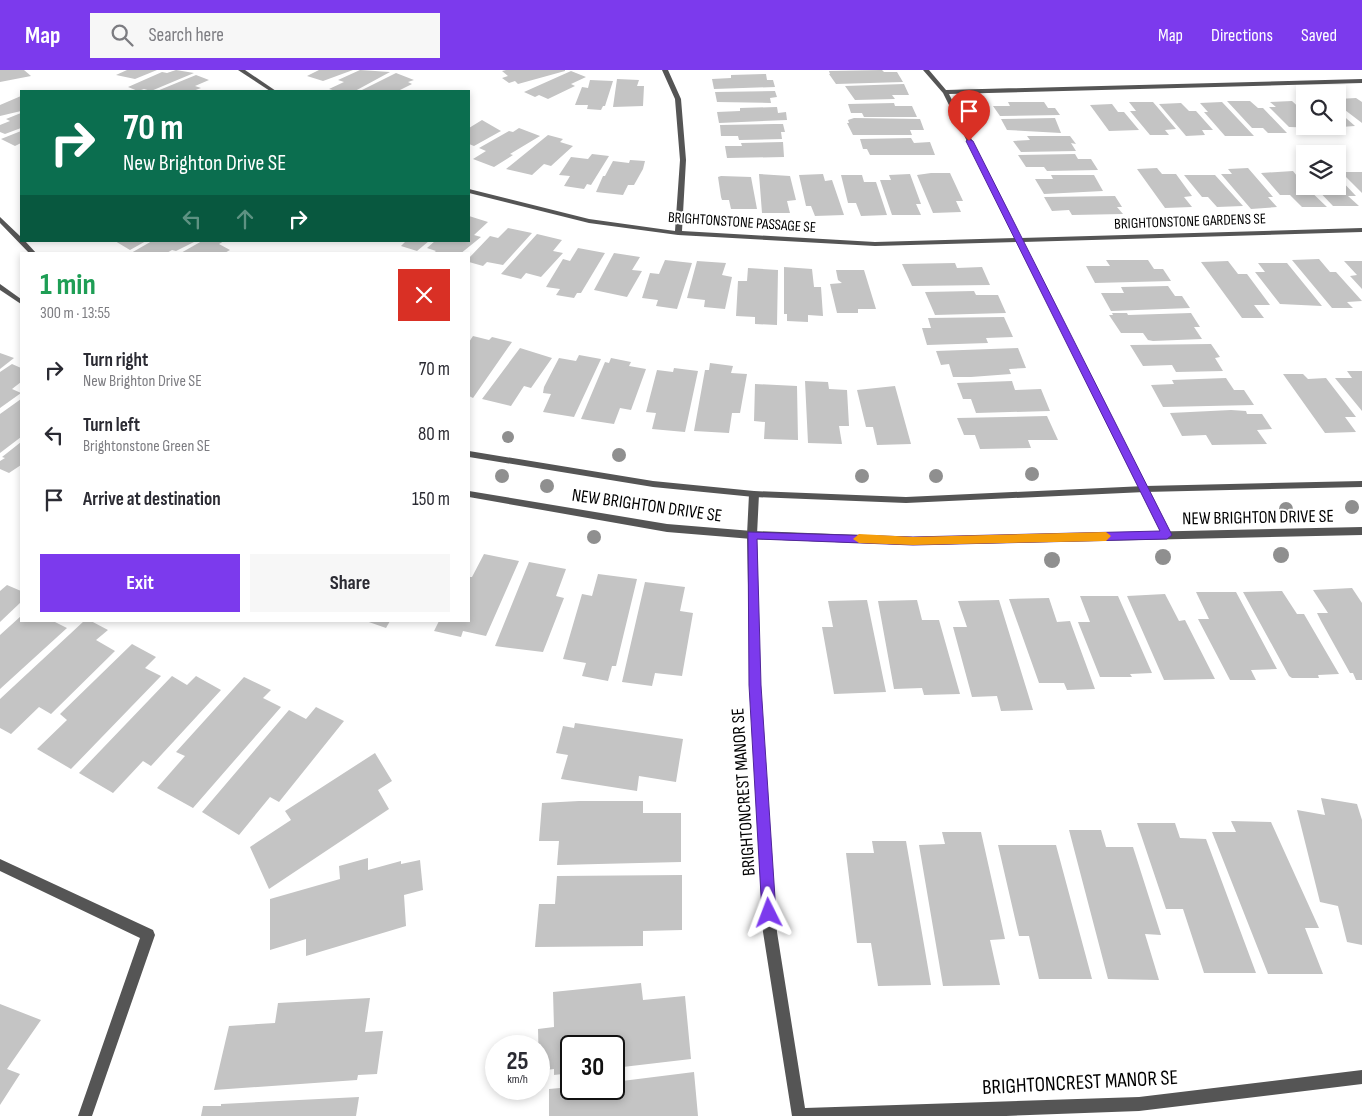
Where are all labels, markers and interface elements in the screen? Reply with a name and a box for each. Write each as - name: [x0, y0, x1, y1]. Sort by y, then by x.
- search box: [90, 13, 440, 58]
- text: Map: [25, 21, 60, 50]
- icon: search: [108, 21, 136, 49]
- text: Search here: [148, 24, 224, 47]
- text: Map: [1158, 25, 1183, 46]
- text: Directions: [1211, 25, 1273, 46]
- text: Saved: [1301, 25, 1337, 46]
- map controls: [1296, 85, 1346, 195]
- button: search: [1296, 85, 1346, 135]
- pin: [948, 90, 990, 141]
- icon: arrive: [955, 97, 983, 125]
- text: 70 m: [123, 107, 183, 150]
- icon: right: [40, 110, 105, 175]
- button: layers: [1296, 145, 1346, 195]
- text: New Brighton Drive SE: [123, 150, 286, 177]
- icon: left: [178, 205, 206, 233]
- icon: ahead: [231, 205, 259, 233]
- icon: right: [284, 205, 312, 233]
- street label: BRIGHTONSTONE PASSAGE SE: [667, 208, 817, 237]
- street label: BRIGHTONSTONE GARDENS SE: [1114, 209, 1266, 234]
- text: 1 min: [40, 267, 96, 303]
- button: close: [398, 269, 450, 321]
- text: 300 m · 13:55: [40, 304, 110, 323]
- text: Turn right: [83, 349, 148, 372]
- icon: right: [40, 356, 68, 384]
- text: 70 m: [419, 358, 450, 381]
- text: New Brighton Drive SE: [83, 372, 202, 391]
- text: Turn left: [83, 414, 140, 437]
- icon: left: [40, 421, 68, 449]
- text: 80 m: [418, 423, 450, 446]
- text: Brightonstone Green SE: [83, 437, 210, 456]
- street label: NEW BRIGHTON DRIVE SE: [570, 485, 723, 526]
- icon: arrive: [40, 486, 68, 514]
- text: Arrive at destination: [83, 488, 221, 511]
- text: 150 m: [412, 488, 450, 511]
- street label: NEW BRIGHTON DRIVE SE: [1182, 506, 1334, 529]
- button: Exit: [40, 554, 240, 612]
- button: Share: [250, 554, 450, 612]
- street label: BRIGHTONCREST MANOR SE: [727, 707, 760, 877]
- position arrow: [742, 886, 794, 938]
- speed limit sign: 30: [560, 1035, 625, 1100]
- text: 25: [507, 1046, 528, 1077]
- street label: BRIGHTONCREST MANOR SE: [981, 1065, 1179, 1100]
- text: km/h: [507, 1072, 528, 1087]

